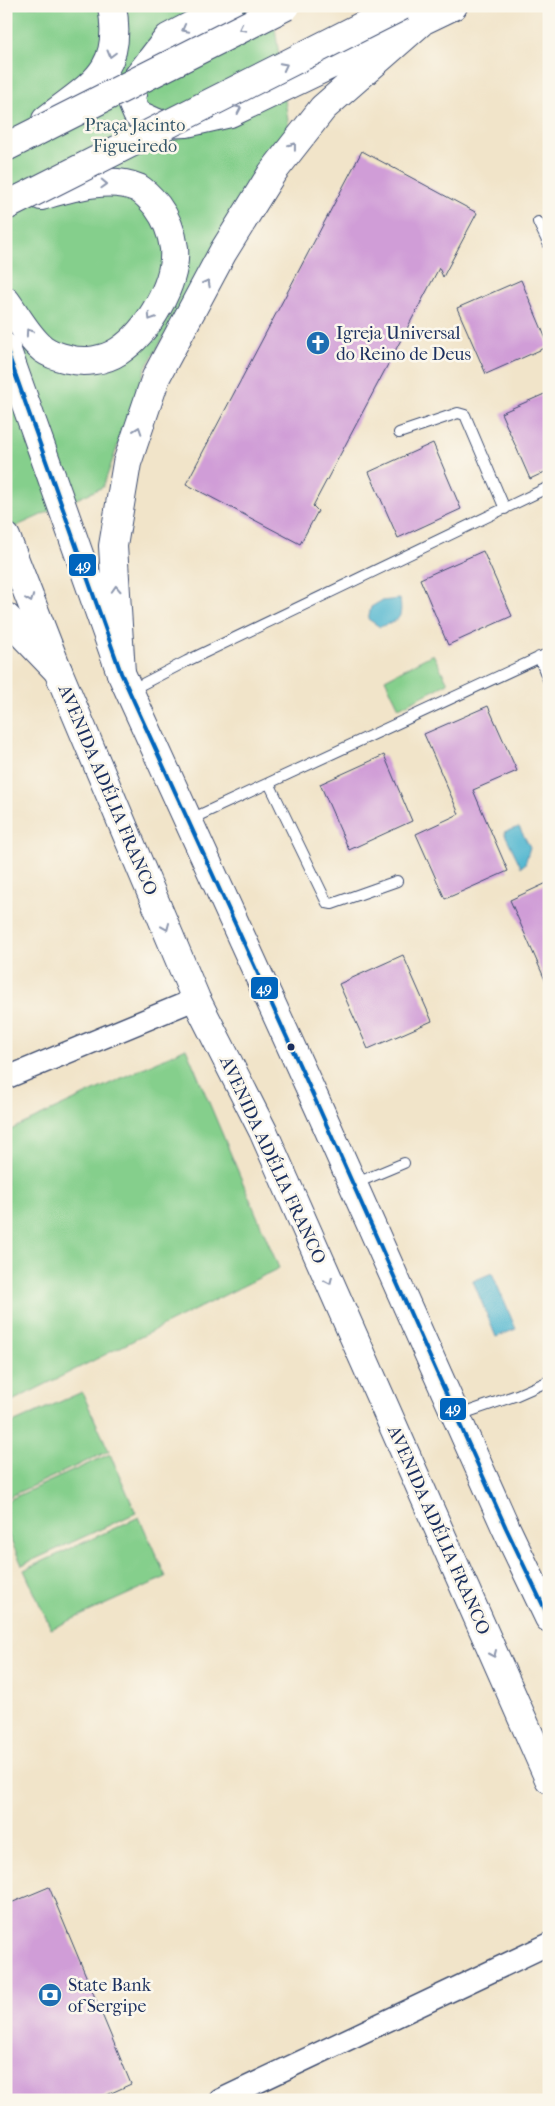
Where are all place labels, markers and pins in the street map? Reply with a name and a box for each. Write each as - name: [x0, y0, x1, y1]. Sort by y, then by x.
- place label: Igreja Universal do Reino de Deus: [336, 323, 472, 365]
- church icon: Igreja Universal do Reino de Deus: [305, 330, 331, 356]
- unlabelled marker: [286, 1042, 296, 1052]
- place label: State Bank of Sergipe: [68, 1975, 152, 2017]
- bank icon: State Bank of Sergipe: [37, 1982, 63, 2008]

